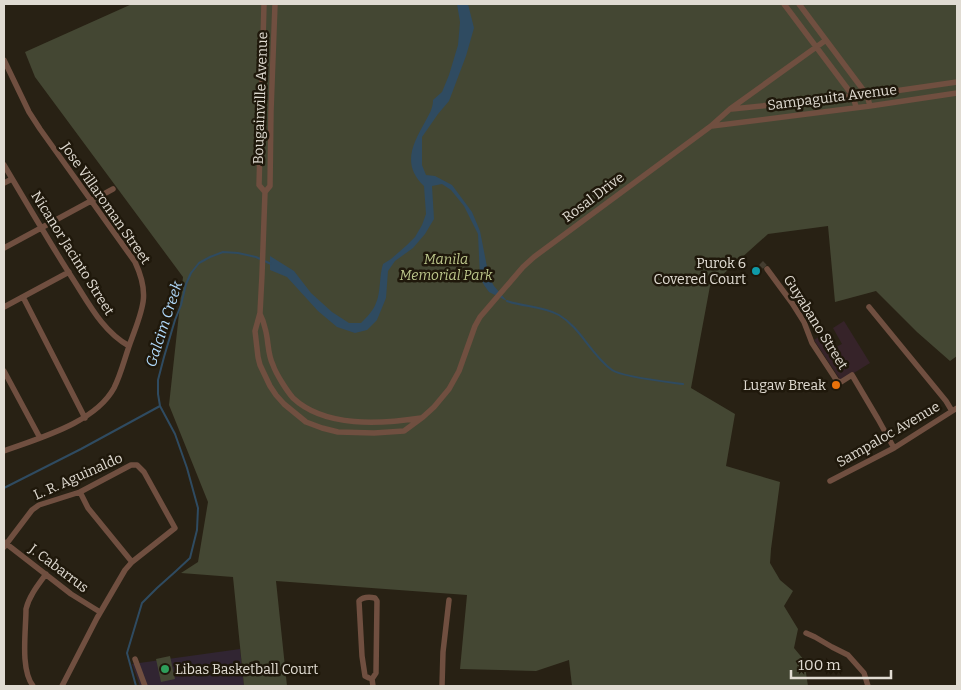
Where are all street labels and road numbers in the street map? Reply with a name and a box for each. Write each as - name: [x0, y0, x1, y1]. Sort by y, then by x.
- street label: Bougainville Avenue: [250, 31, 271, 165]
- street label: Sampaguita Avenue: [766, 81, 898, 114]
- street label: Jose Villaroman Street: [57, 138, 154, 267]
- street label: Rosal Drive: [559, 169, 627, 226]
- street label: Nicanor Jacinto Street: [27, 188, 118, 318]
- street label: Guyabano Street: [780, 272, 851, 373]
- street label: Sampaloc Avenue: [834, 398, 943, 471]
- street label: L. R. Aguinaldo: [31, 449, 125, 504]
- street label: J. Cabarrus: [25, 540, 92, 596]

